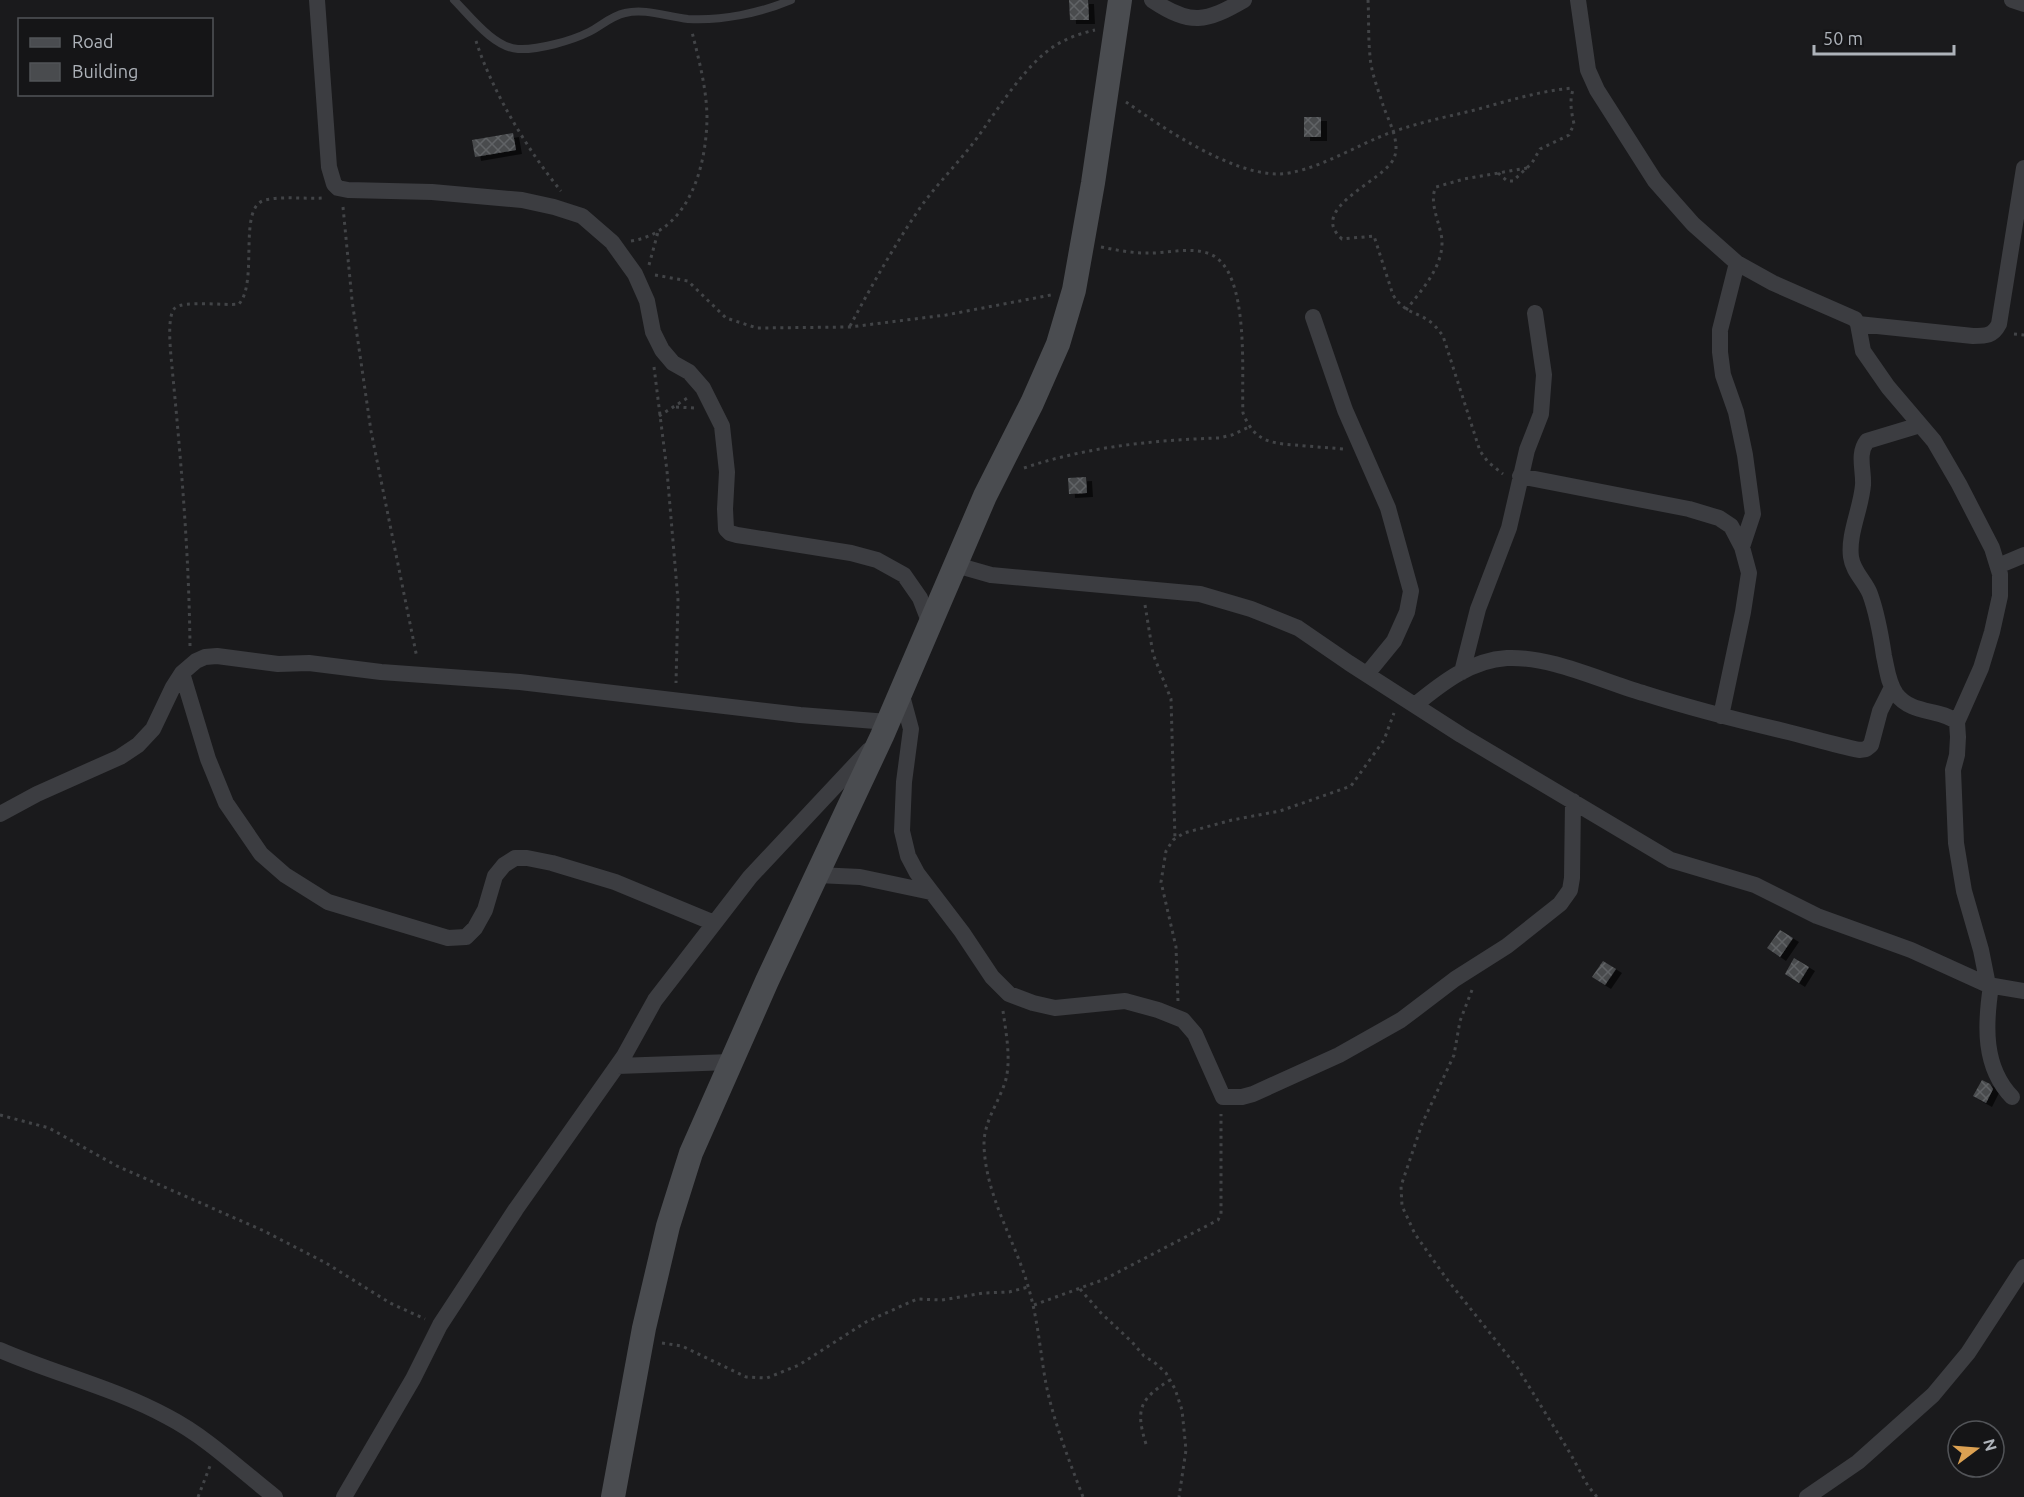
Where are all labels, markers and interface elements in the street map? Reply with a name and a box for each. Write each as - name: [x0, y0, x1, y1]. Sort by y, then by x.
- legend: [18, 18, 213, 96]
- scale bar: [1814, 18, 1954, 56]
- text: 50 m: [1823, 28, 1863, 48]
- text: Road: [72, 31, 114, 51]
- text: Building: [72, 61, 138, 81]
- north arrow: [1946, 1419, 2006, 1479]
- text: N: [1980, 1437, 2001, 1453]

